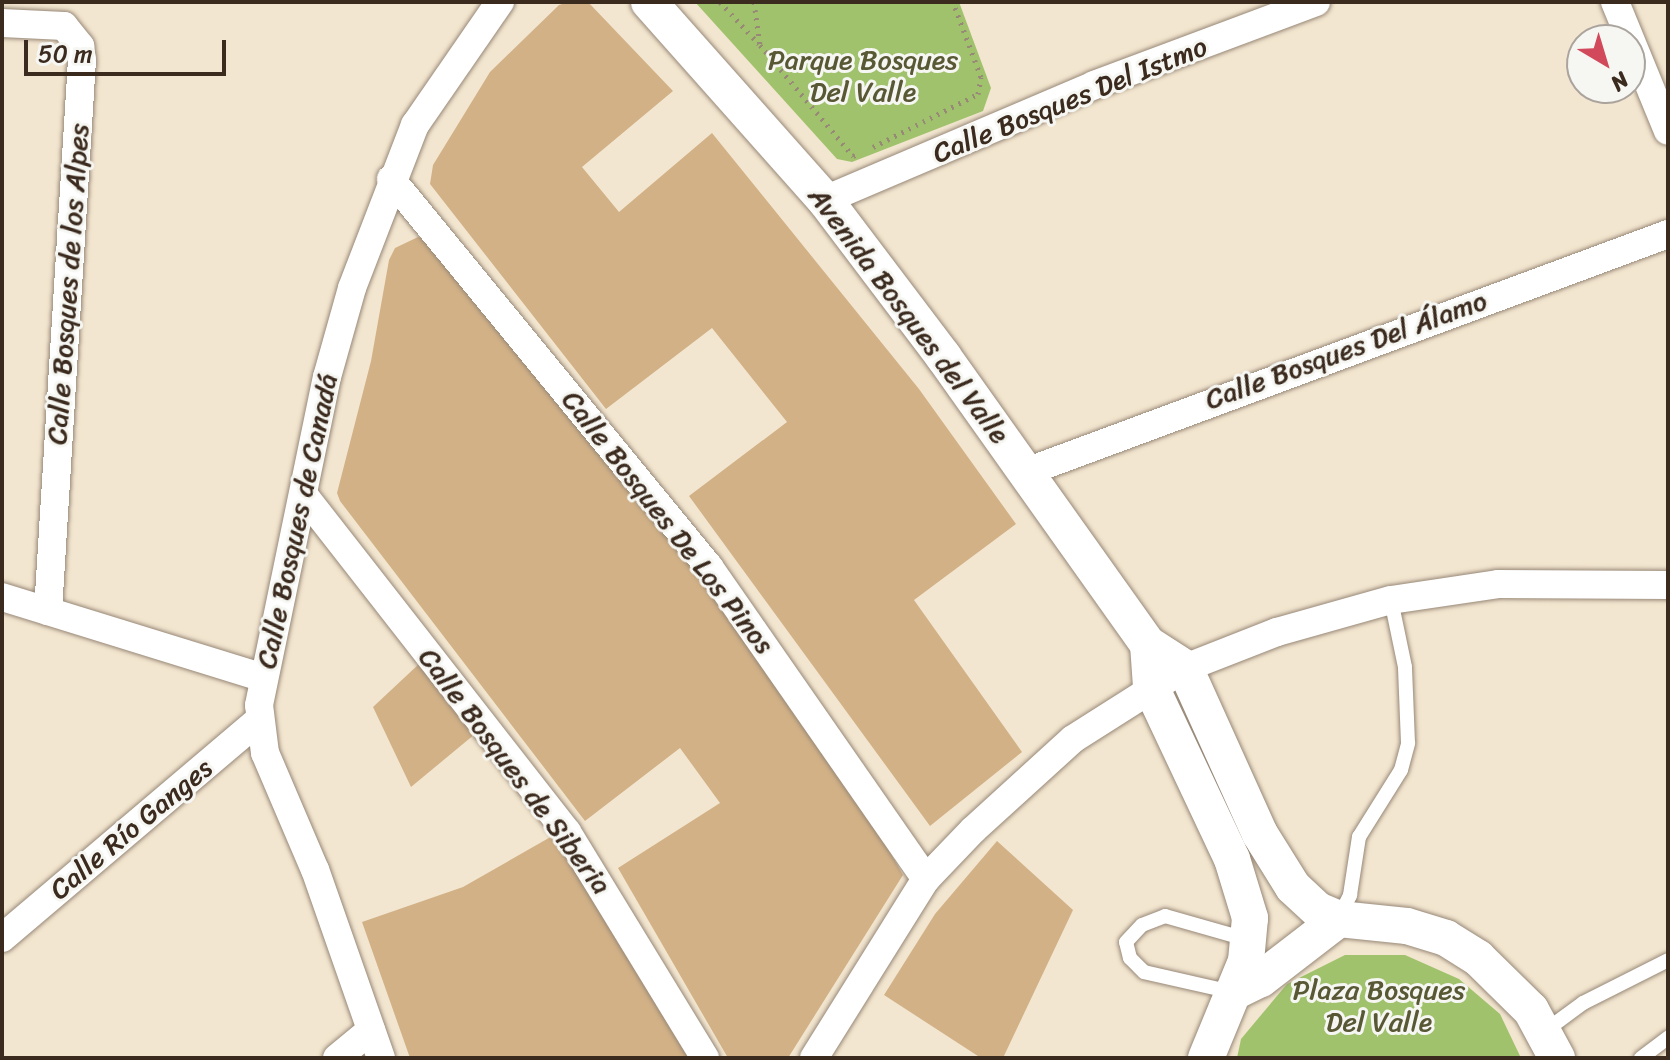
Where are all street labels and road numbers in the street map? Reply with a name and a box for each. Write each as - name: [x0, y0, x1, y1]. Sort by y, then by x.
- street label: Calle Bosques Del Istmo: [928, 30, 1212, 170]
- street label: Calle Bosques de los Alpes: [40, 123, 96, 445]
- street label: Avenida Bosques del Valle: [801, 180, 1017, 450]
- street label: Calle Bosques Del Álamo: [1201, 283, 1491, 417]
- street label: Calle Bosques de Canadá: [249, 370, 345, 672]
- street label: Calle Bosques De Los Pinos: [554, 383, 782, 661]
- street label: Calle Bosques de Siberia: [411, 641, 619, 901]
- street label: Calle Río Ganges: [43, 751, 219, 907]

